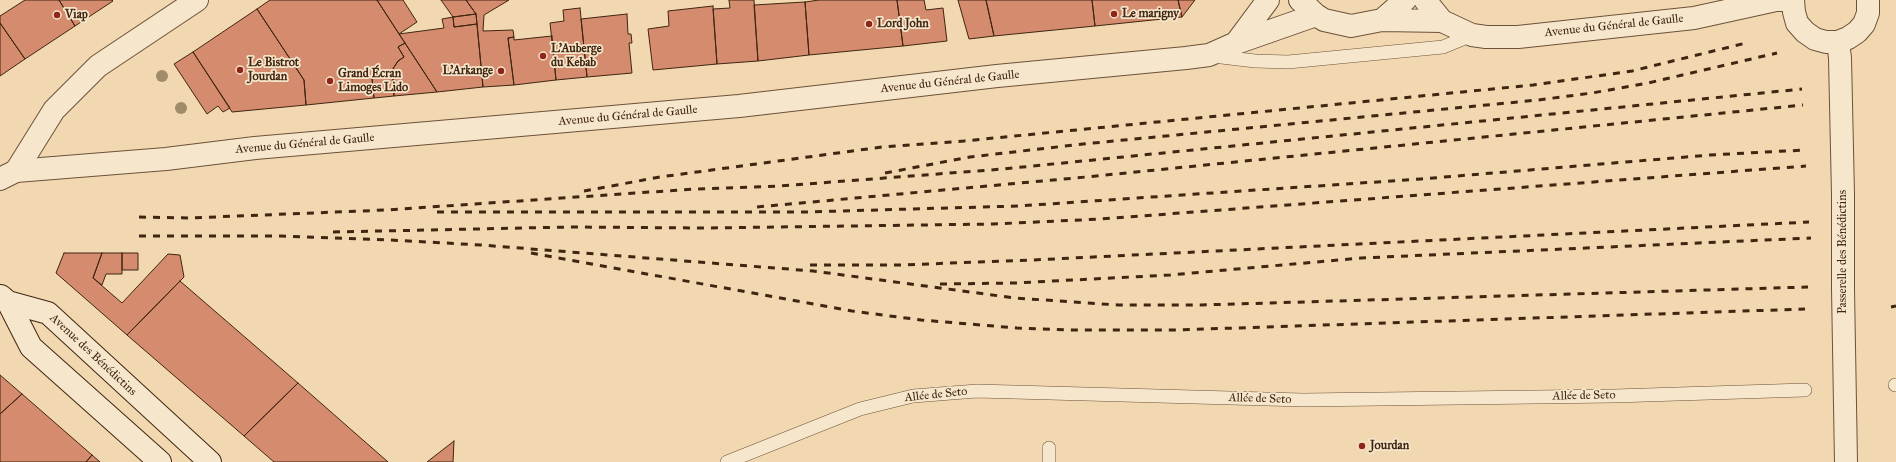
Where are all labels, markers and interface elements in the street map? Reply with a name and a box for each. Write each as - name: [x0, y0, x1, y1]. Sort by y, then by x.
- place label: Le marigny: [1122, 7, 1179, 21]
- place label: Viap: [65, 8, 88, 22]
- marker: Le marigny: [1109, 9, 1119, 19]
- marker: Viap: [52, 10, 62, 20]
- street label: Avenue du Général de Gaulle: [1544, 12, 1684, 40]
- place label: Lord John: [877, 17, 929, 31]
- marker: Lord John: [864, 19, 874, 29]
- place label: L'Auberge du Kebab: [551, 42, 602, 70]
- marker: L'Auberge du Kebab: [538, 51, 548, 61]
- place label: Le Bistrot Jourdan: [248, 56, 299, 84]
- place label: L'Arkange: [442, 64, 493, 78]
- marker: Le Bistrot Jourdan: [235, 65, 245, 75]
- marker: L'Arkange: [496, 66, 506, 76]
- place label: Grand Écran Limoges Lido: [338, 67, 408, 95]
- street label: Avenue du Général de Gaulle: [880, 68, 1020, 96]
- marker: Grand Écran Limoges Lido: [325, 76, 335, 86]
- street label: Avenue du Général de Gaulle: [558, 103, 698, 129]
- street label: Avenue du Général de Gaulle: [235, 131, 375, 157]
- street label: Passerelle des Bénédictins: [1836, 190, 1850, 314]
- street label: Avenue des Bénédictins: [46, 311, 140, 399]
- street label: Allée de Seto: [904, 385, 968, 405]
- street label: Allée de Seto: [1552, 388, 1616, 404]
- street label: Allée de Seto: [1228, 391, 1292, 407]
- place label: Jourdan: [1370, 439, 1409, 453]
- marker: Jourdan: [1357, 441, 1367, 451]

